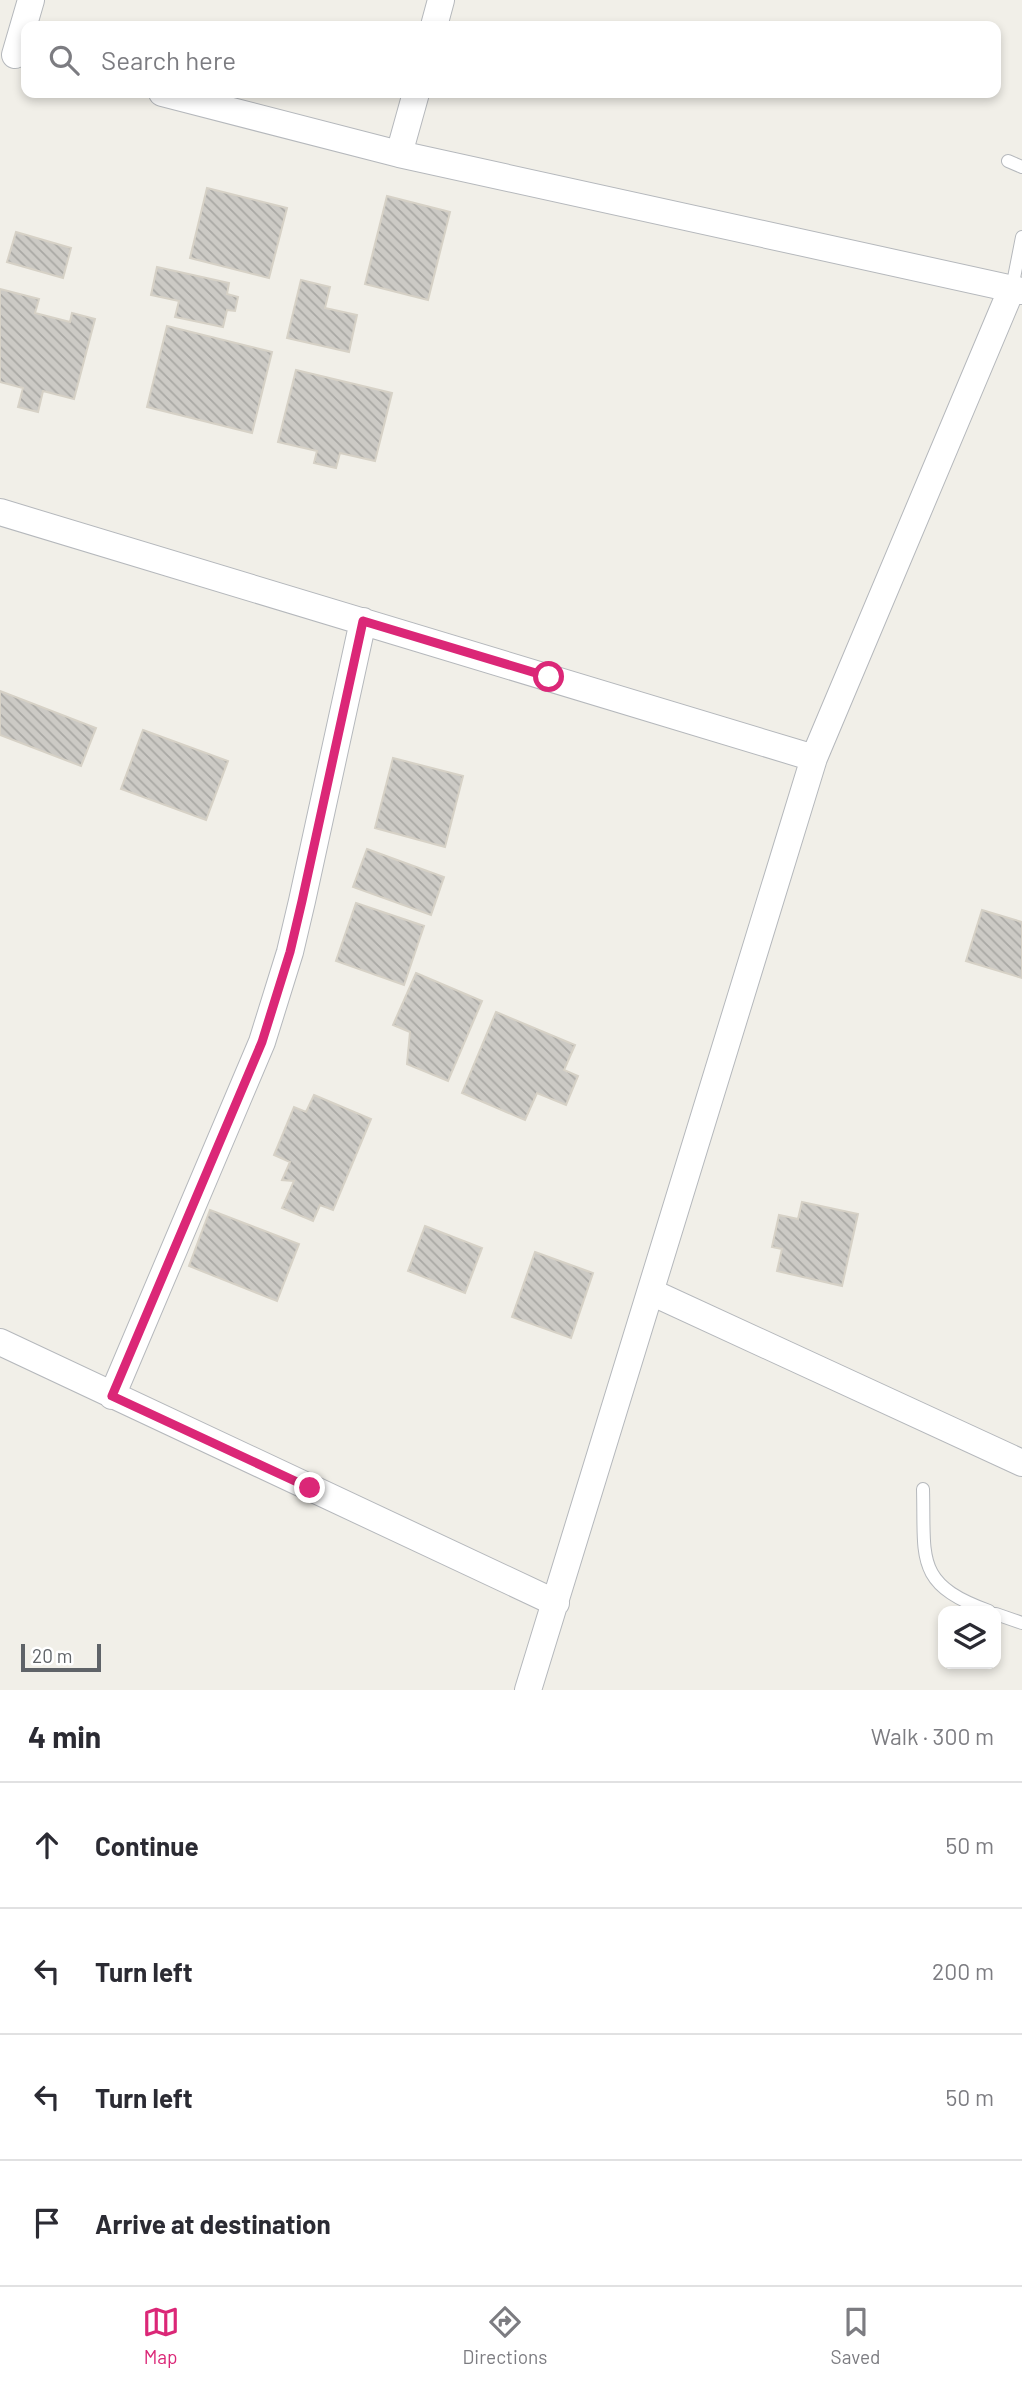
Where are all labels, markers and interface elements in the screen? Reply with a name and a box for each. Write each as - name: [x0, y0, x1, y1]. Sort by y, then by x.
- search box: [21, 21, 1001, 98]
- icon: search: [45, 41, 83, 79]
- text: Search here: [101, 44, 236, 75]
- route start: [533, 661, 564, 692]
- route end: [294, 1472, 325, 1503]
- map controls: [938, 1606, 1001, 1669]
- button: layers: [938, 1606, 1001, 1669]
- scale bar: [21, 1641, 102, 1673]
- text: 20 m: [32, 1644, 72, 1667]
- text: 4 min: [28, 1718, 101, 1754]
- text: Walk · 300 m: [871, 1722, 994, 1750]
- icon: ahead: [28, 1826, 66, 1864]
- text: Continue: [95, 1830, 199, 1861]
- text: 50 m: [946, 1831, 994, 1859]
- icon: left: [28, 1952, 66, 1990]
- text: Turn left: [95, 1956, 193, 1987]
- text: 200 m: [932, 1957, 994, 1985]
- icon: left: [28, 2078, 66, 2116]
- text: Turn left: [95, 2082, 193, 2113]
- text: 50 m: [946, 2083, 994, 2111]
- icon: arrive: [28, 2204, 66, 2242]
- text: Arrive at destination: [95, 2208, 331, 2239]
- tab: Map: [142, 2303, 180, 2368]
- tab: Directions: [463, 2303, 548, 2368]
- tab: Saved: [831, 2303, 880, 2368]

